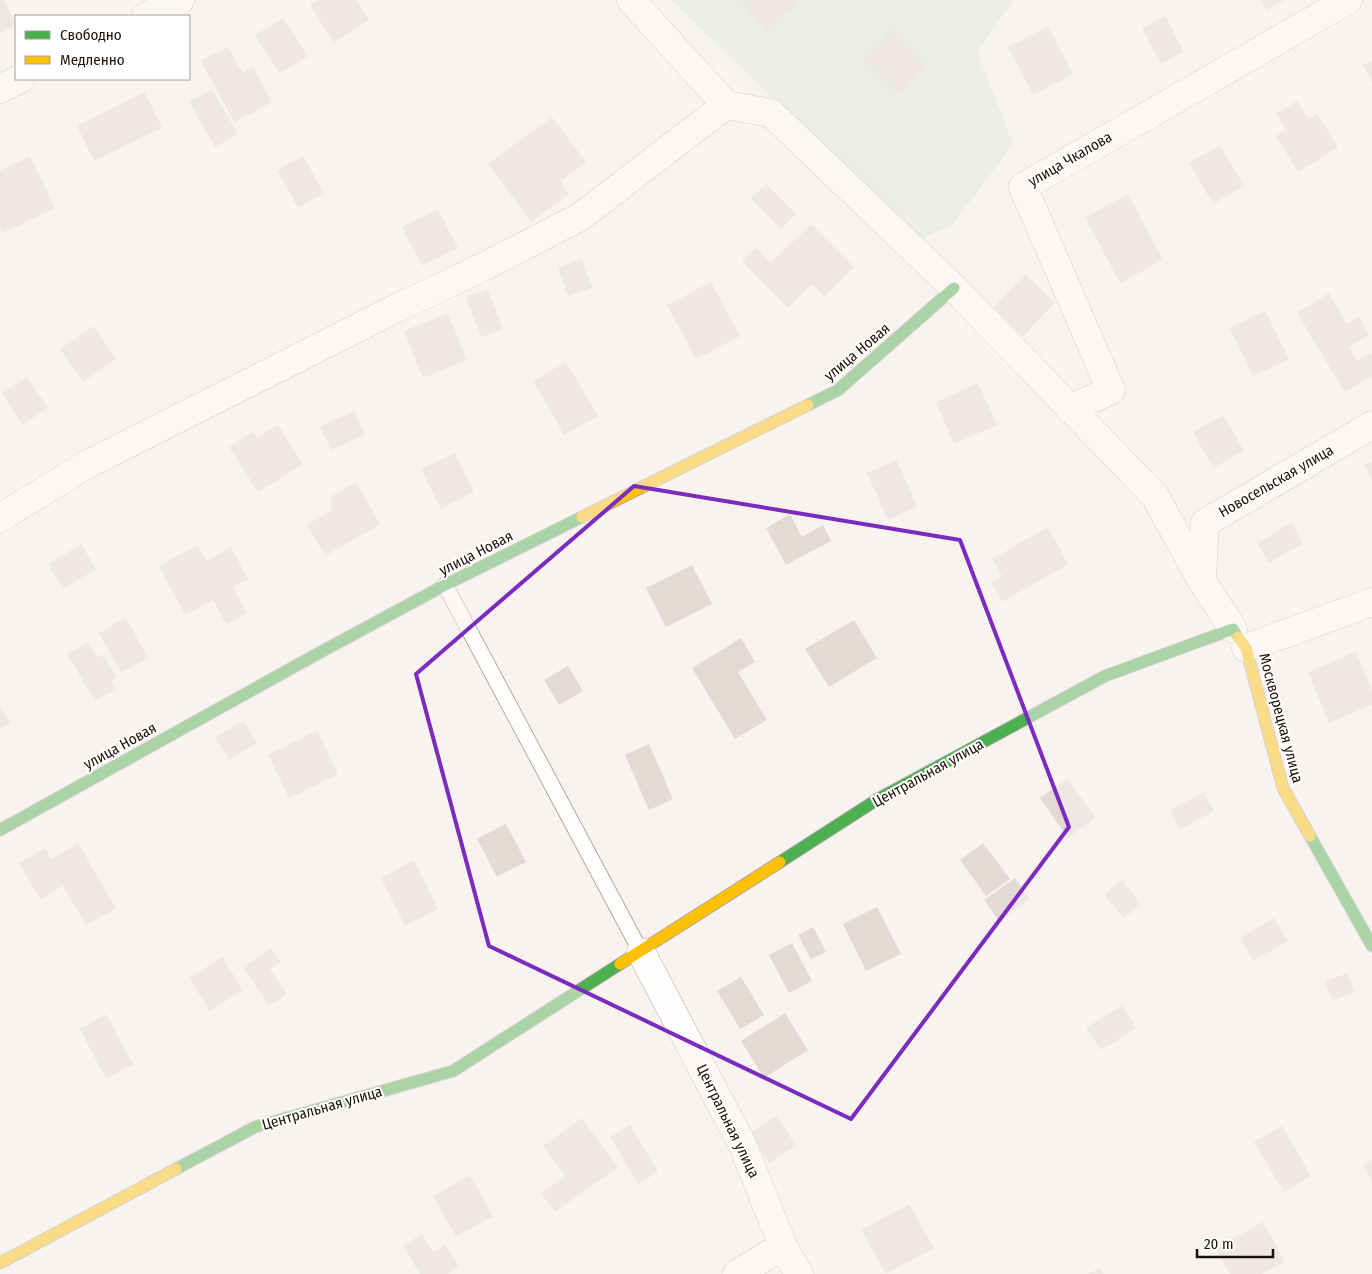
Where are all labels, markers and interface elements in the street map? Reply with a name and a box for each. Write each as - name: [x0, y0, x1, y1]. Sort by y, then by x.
- legend: [15, 15, 190, 80]
- text: Свободно: [60, 26, 122, 44]
- text: Медленно: [60, 51, 125, 69]
- street label: улица Чкалова: [1025, 128, 1115, 190]
- street label: улица Новая: [820, 319, 894, 385]
- street label: Новосельская улица: [1215, 441, 1337, 521]
- street label: улица Новая: [436, 527, 516, 579]
- street label: Москворецкая улица: [1255, 651, 1307, 785]
- street label: улица Новая: [81, 719, 159, 773]
- street label: Центральная улица: [869, 735, 987, 811]
- street label: Центральная улица: [693, 1061, 763, 1181]
- street label: Центральная улица: [260, 1082, 384, 1134]
- scale bar: [1197, 1226, 1273, 1258]
- text: 20 m: [1204, 1235, 1234, 1253]

